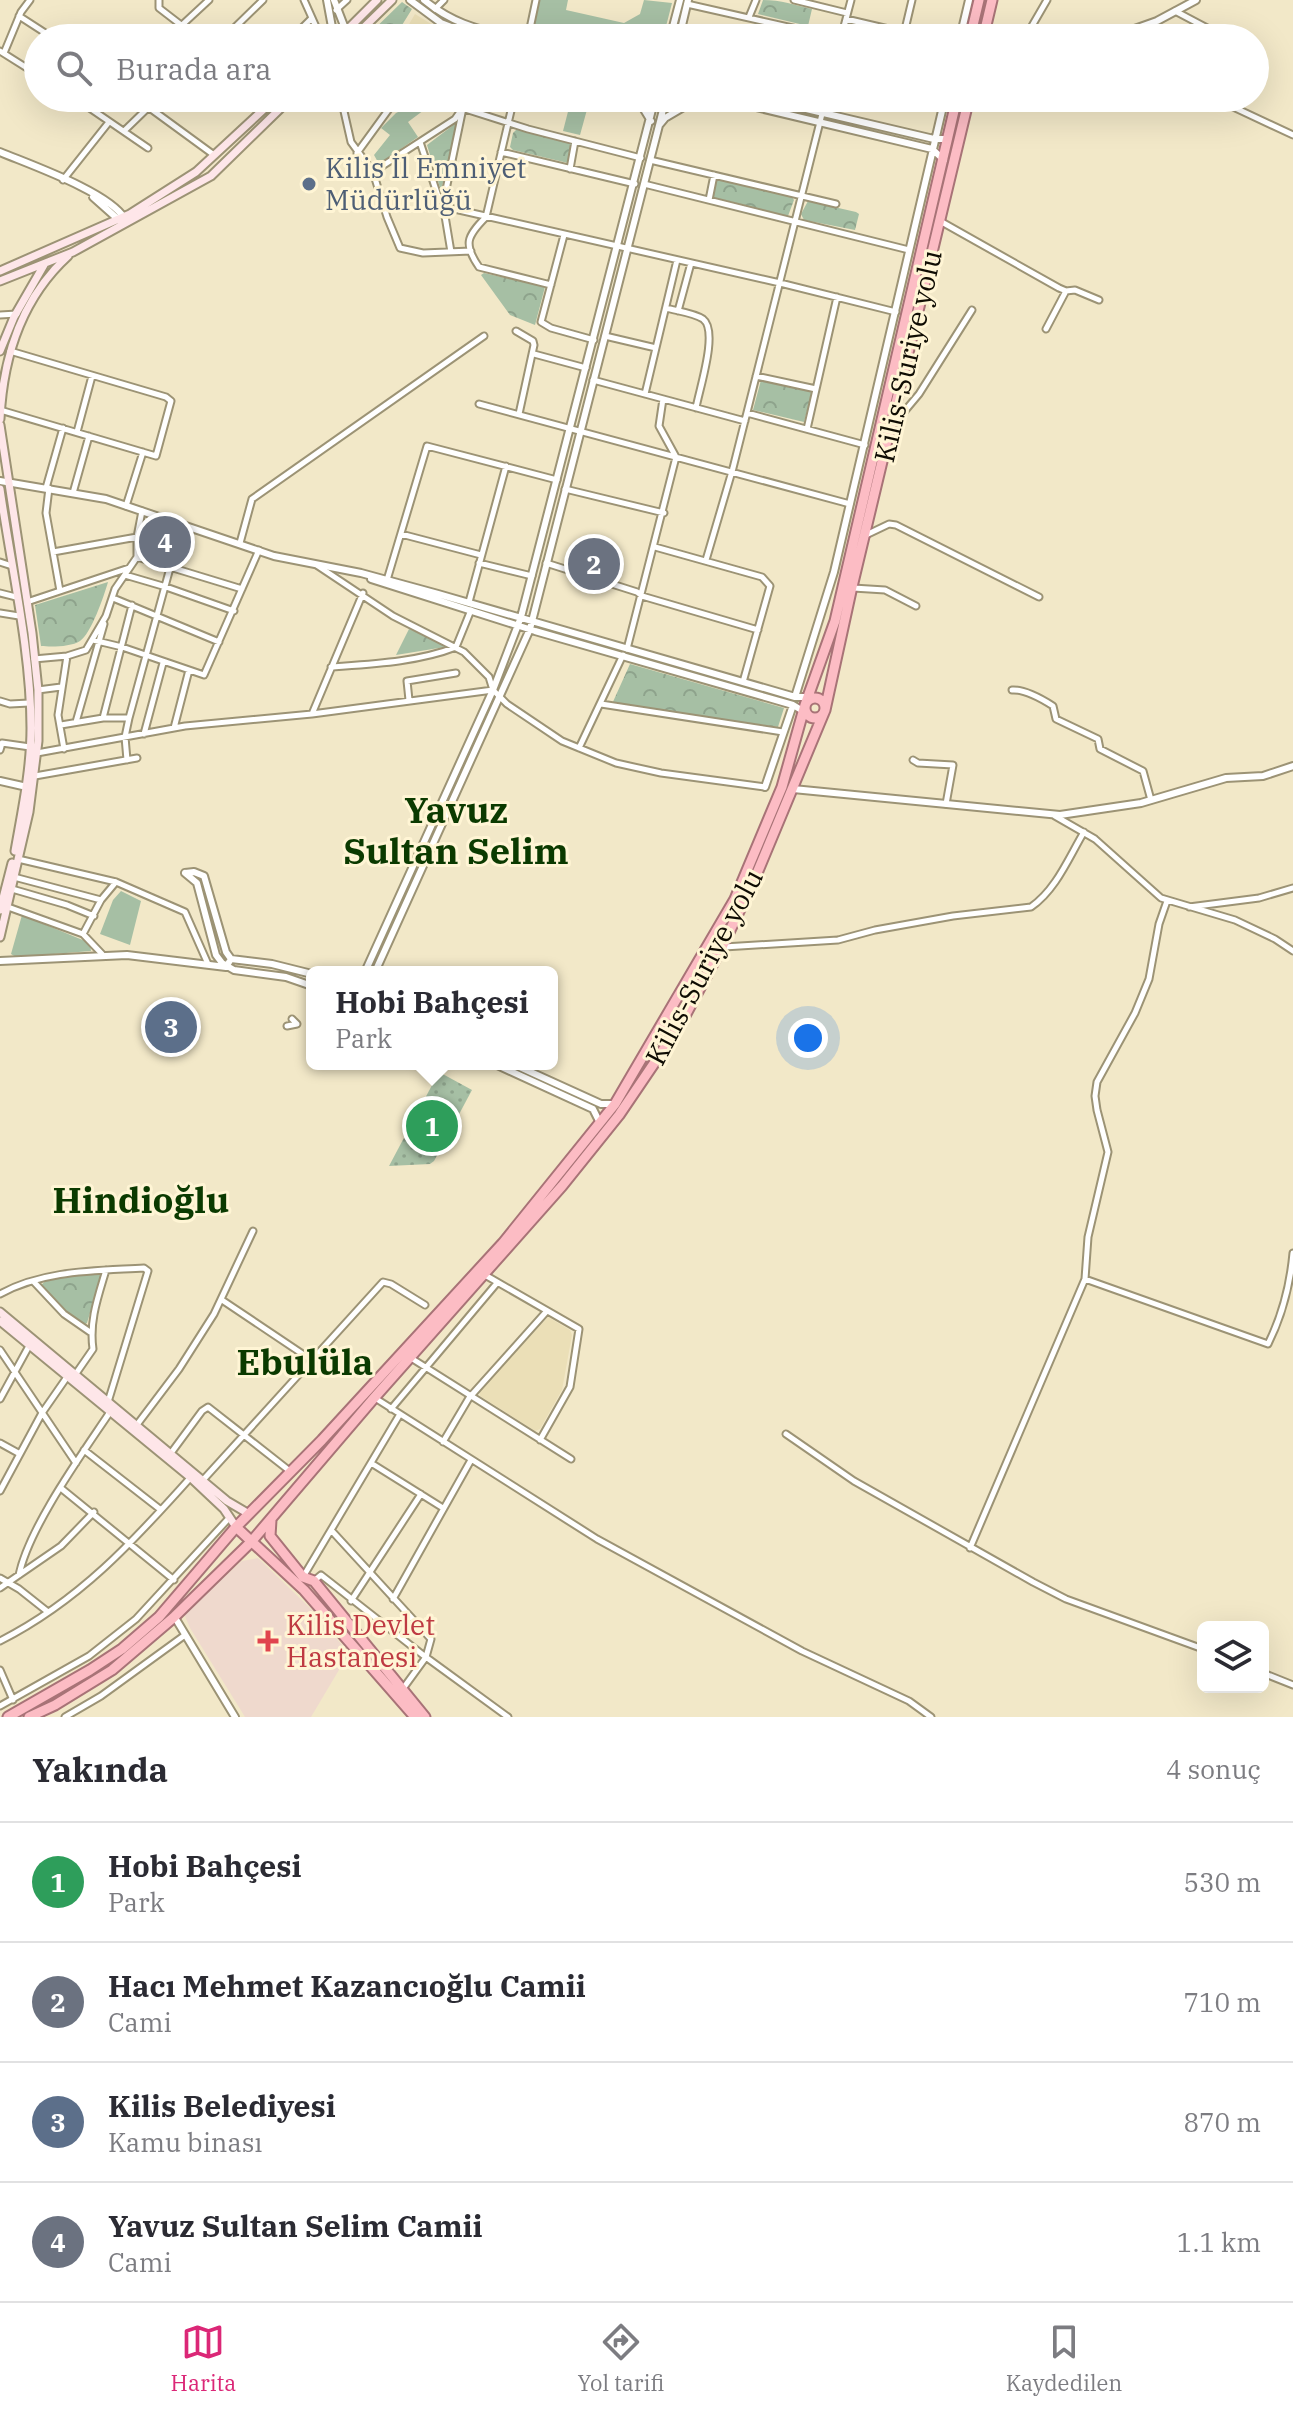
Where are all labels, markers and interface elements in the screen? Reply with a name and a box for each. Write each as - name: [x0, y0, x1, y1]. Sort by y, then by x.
- search box: [24, 24, 1269, 112]
- icon: search: [52, 46, 96, 90]
- text: Burada ara: [116, 49, 272, 88]
- place label: Kilis İl Emniyet Müdürlüğü: [325, 149, 527, 218]
- marker: Kilis İl Emniyet Müdürlüğü: [300, 175, 318, 193]
- street label: Kilis-Suriye yolu: [865, 246, 950, 466]
- pin: 4: [139, 512, 191, 572]
- pin: 2: [568, 534, 620, 594]
- district label: Yavuz Sultan Selim: [343, 786, 569, 874]
- street label: Kilis-Suriye yolu: [636, 862, 771, 1071]
- popup: [306, 966, 558, 1070]
- text: Hobi Bahçesi: [335, 982, 529, 1021]
- pin: 3: [145, 997, 197, 1057]
- your location: [788, 1018, 828, 1058]
- text: Park: [335, 1021, 392, 1055]
- pin: 1: [406, 1096, 458, 1156]
- district label: Hindioğlu: [53, 1176, 229, 1223]
- district label: Ebulüla: [237, 1338, 373, 1385]
- place label: Kilis Devlet Hastanesi: [286, 1606, 435, 1675]
- map controls: [1197, 1621, 1269, 1693]
- button: layers: [1197, 1621, 1269, 1693]
- marker: Kilis Devlet Hastanesi: [257, 1630, 279, 1652]
- text: Yakında: [32, 1747, 168, 1791]
- text: 4 sonuç: [1166, 1752, 1261, 1786]
- text: Hobi Bahçesi: [108, 1846, 302, 1885]
- text: 1: [50, 1865, 66, 1899]
- text: 530 m: [1183, 1865, 1261, 1899]
- text: Park: [108, 1885, 165, 1919]
- text: Hacı Mehmet Kazancıoğlu Camii: [108, 1966, 586, 2005]
- text: 2: [50, 1985, 66, 2019]
- text: 710 m: [1183, 1985, 1261, 2019]
- text: Cami: [108, 2005, 172, 2039]
- text: Kilis Belediyesi: [108, 2086, 336, 2125]
- text: 3: [50, 2105, 66, 2139]
- text: 870 m: [1183, 2105, 1261, 2139]
- text: Kamu binası: [108, 2125, 263, 2159]
- text: Yavuz Sultan Selim Camii: [108, 2206, 483, 2245]
- text: 4: [50, 2225, 66, 2259]
- text: 1.1 km: [1177, 2225, 1261, 2259]
- text: Cami: [108, 2245, 172, 2279]
- tab: Harita: [171, 2320, 236, 2397]
- tab: Yol tarifi: [578, 2320, 664, 2397]
- tab: Kaydedilen: [1006, 2320, 1122, 2397]

